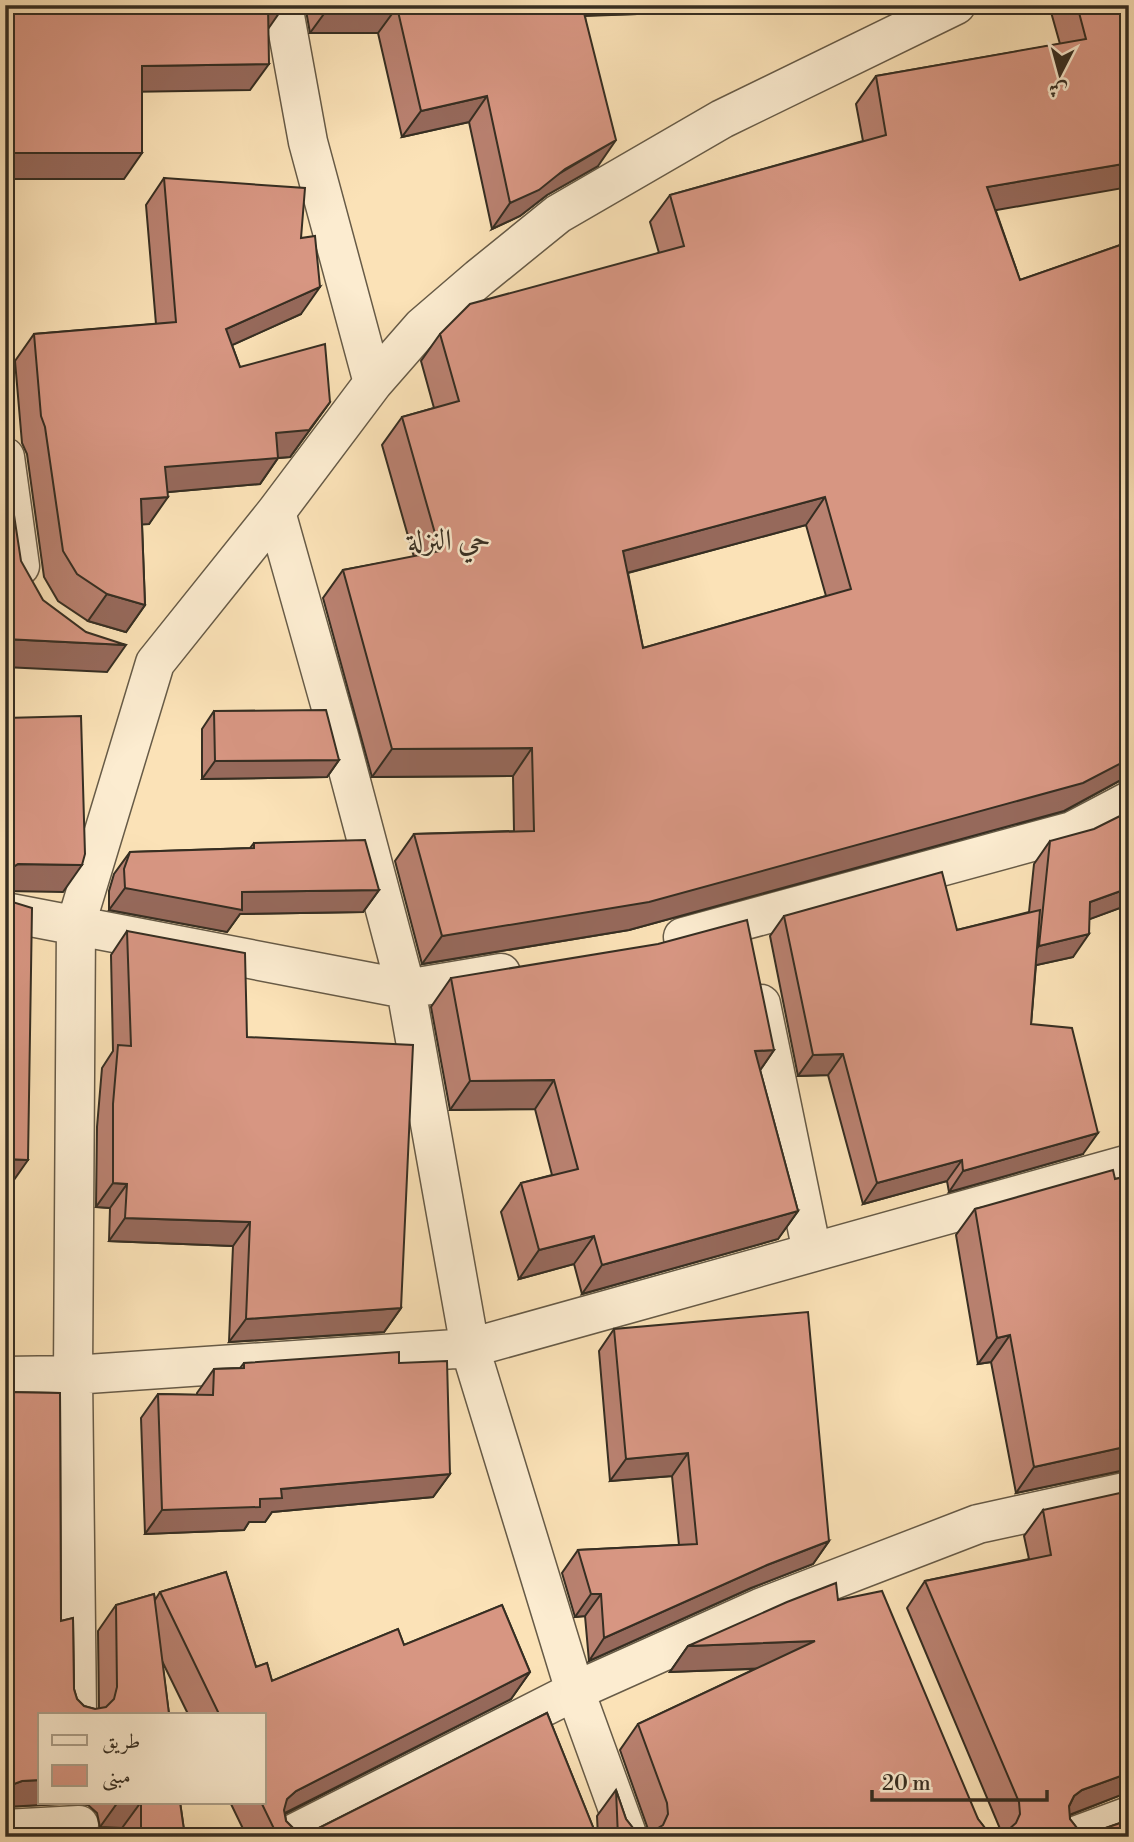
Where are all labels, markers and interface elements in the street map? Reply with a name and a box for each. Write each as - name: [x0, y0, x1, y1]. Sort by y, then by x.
- north arrow: [1026, 38, 1096, 108]
- text: ش: [1048, 77, 1069, 103]
- district label: حي النزلة: [405, 522, 491, 564]
- legend: [38, 1713, 266, 1804]
- text: طريق: [102, 1729, 140, 1755]
- scale bar: [872, 1758, 1046, 1802]
- text: مبنى: [102, 1764, 131, 1791]
- text: 20 m: [882, 1771, 931, 1797]

